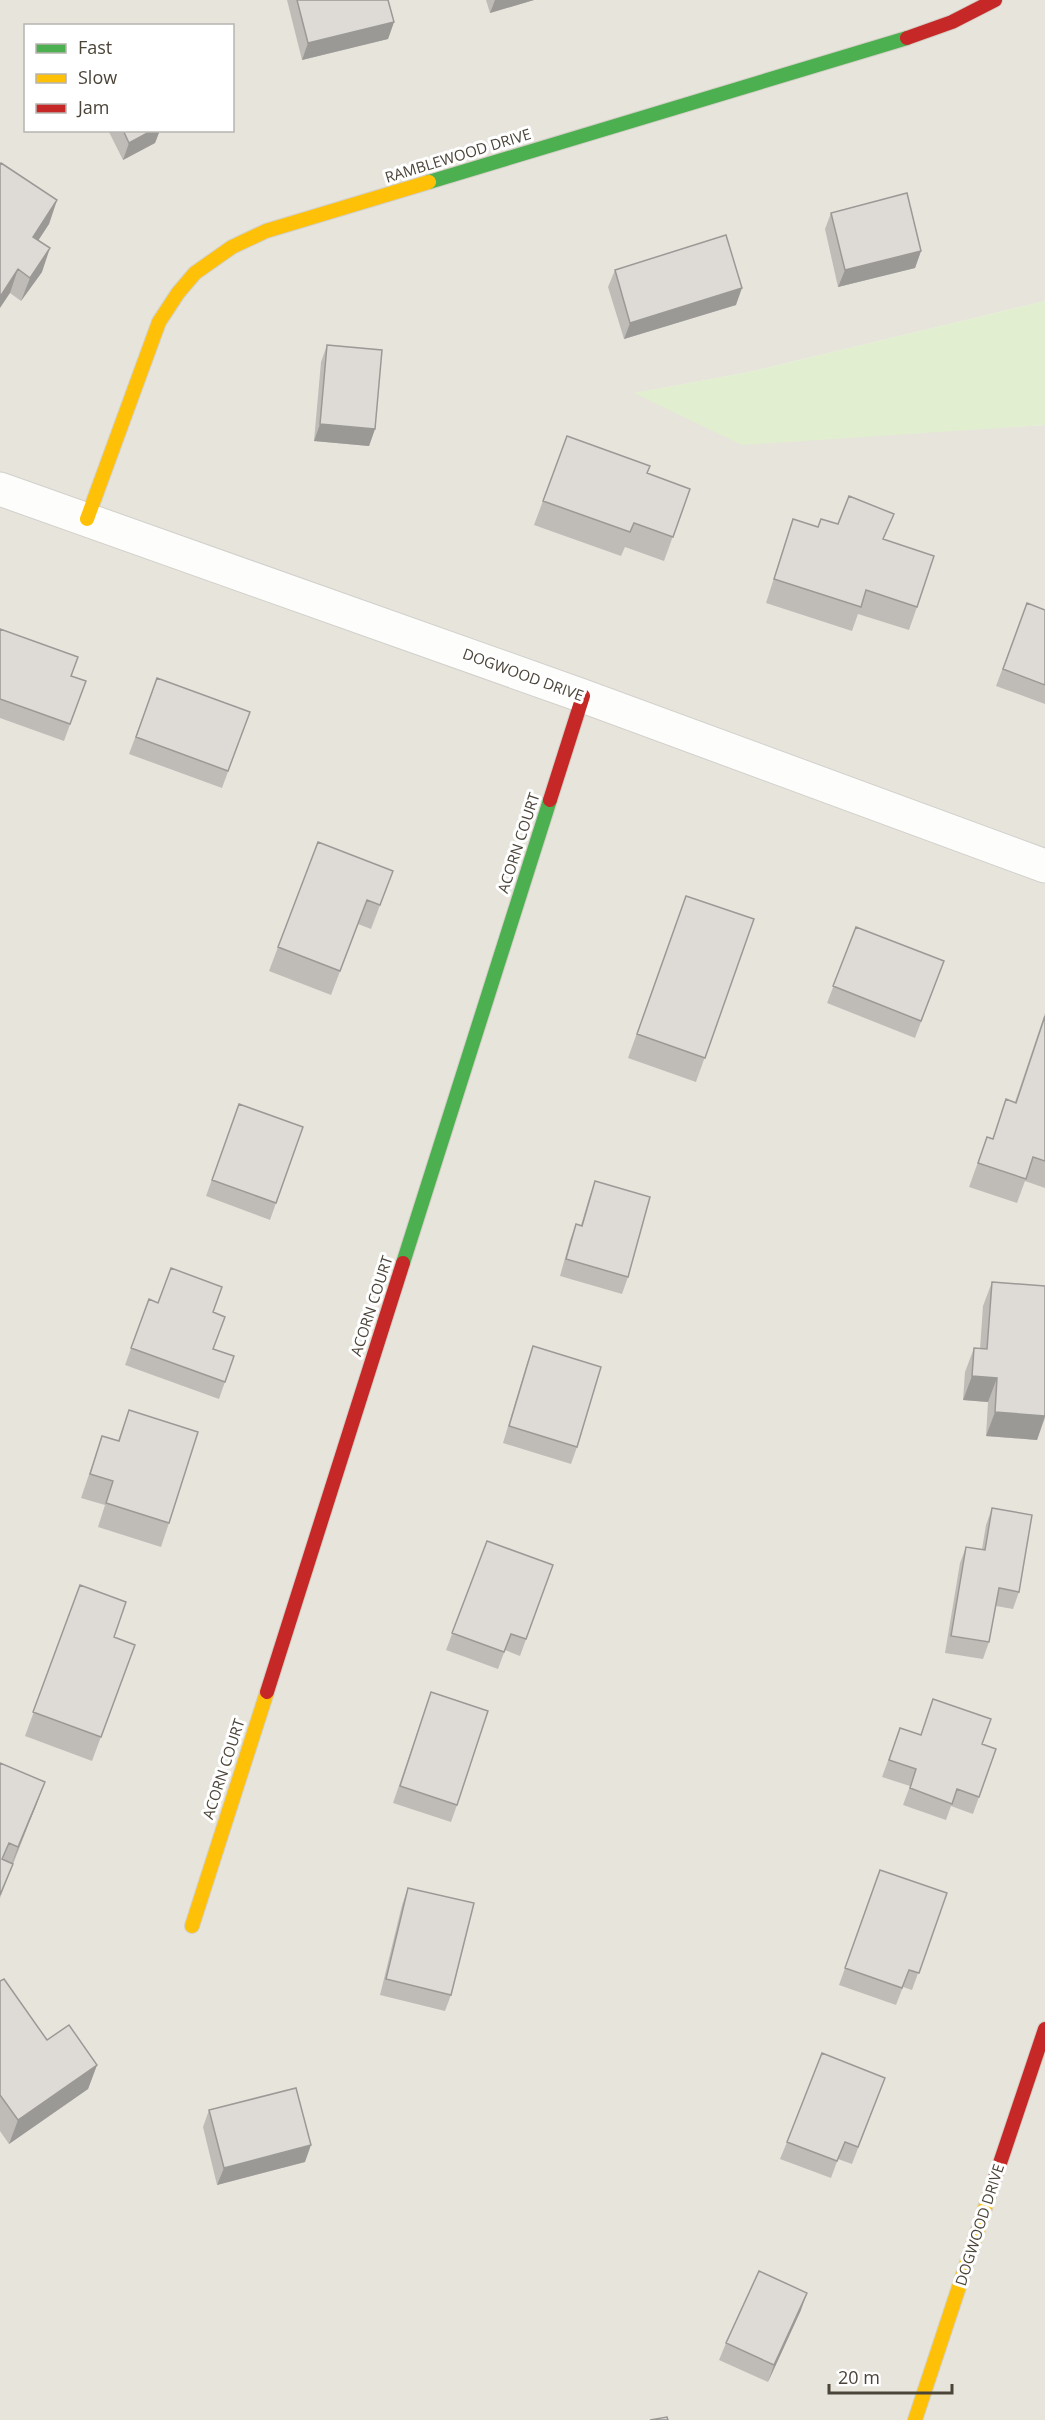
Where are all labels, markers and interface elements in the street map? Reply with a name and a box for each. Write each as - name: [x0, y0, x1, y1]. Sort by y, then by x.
- legend: [24, 24, 234, 132]
- text: Fast: [78, 35, 112, 59]
- text: Slow: [78, 65, 117, 89]
- text: Jam: [76, 95, 110, 119]
- street label: RAMBLEWOOD DRIVE: [382, 123, 533, 187]
- street label: DOGWOOD DRIVE: [460, 643, 586, 705]
- street label: ACORN COURT: [492, 789, 544, 896]
- street label: ACORN COURT: [345, 1252, 397, 1359]
- street label: ACORN COURT: [197, 1715, 249, 1822]
- street label: DOGWOOD DRIVE: [950, 2161, 1008, 2288]
- scale bar: [829, 2357, 952, 2395]
- text: 20 m: [838, 2365, 880, 2389]

